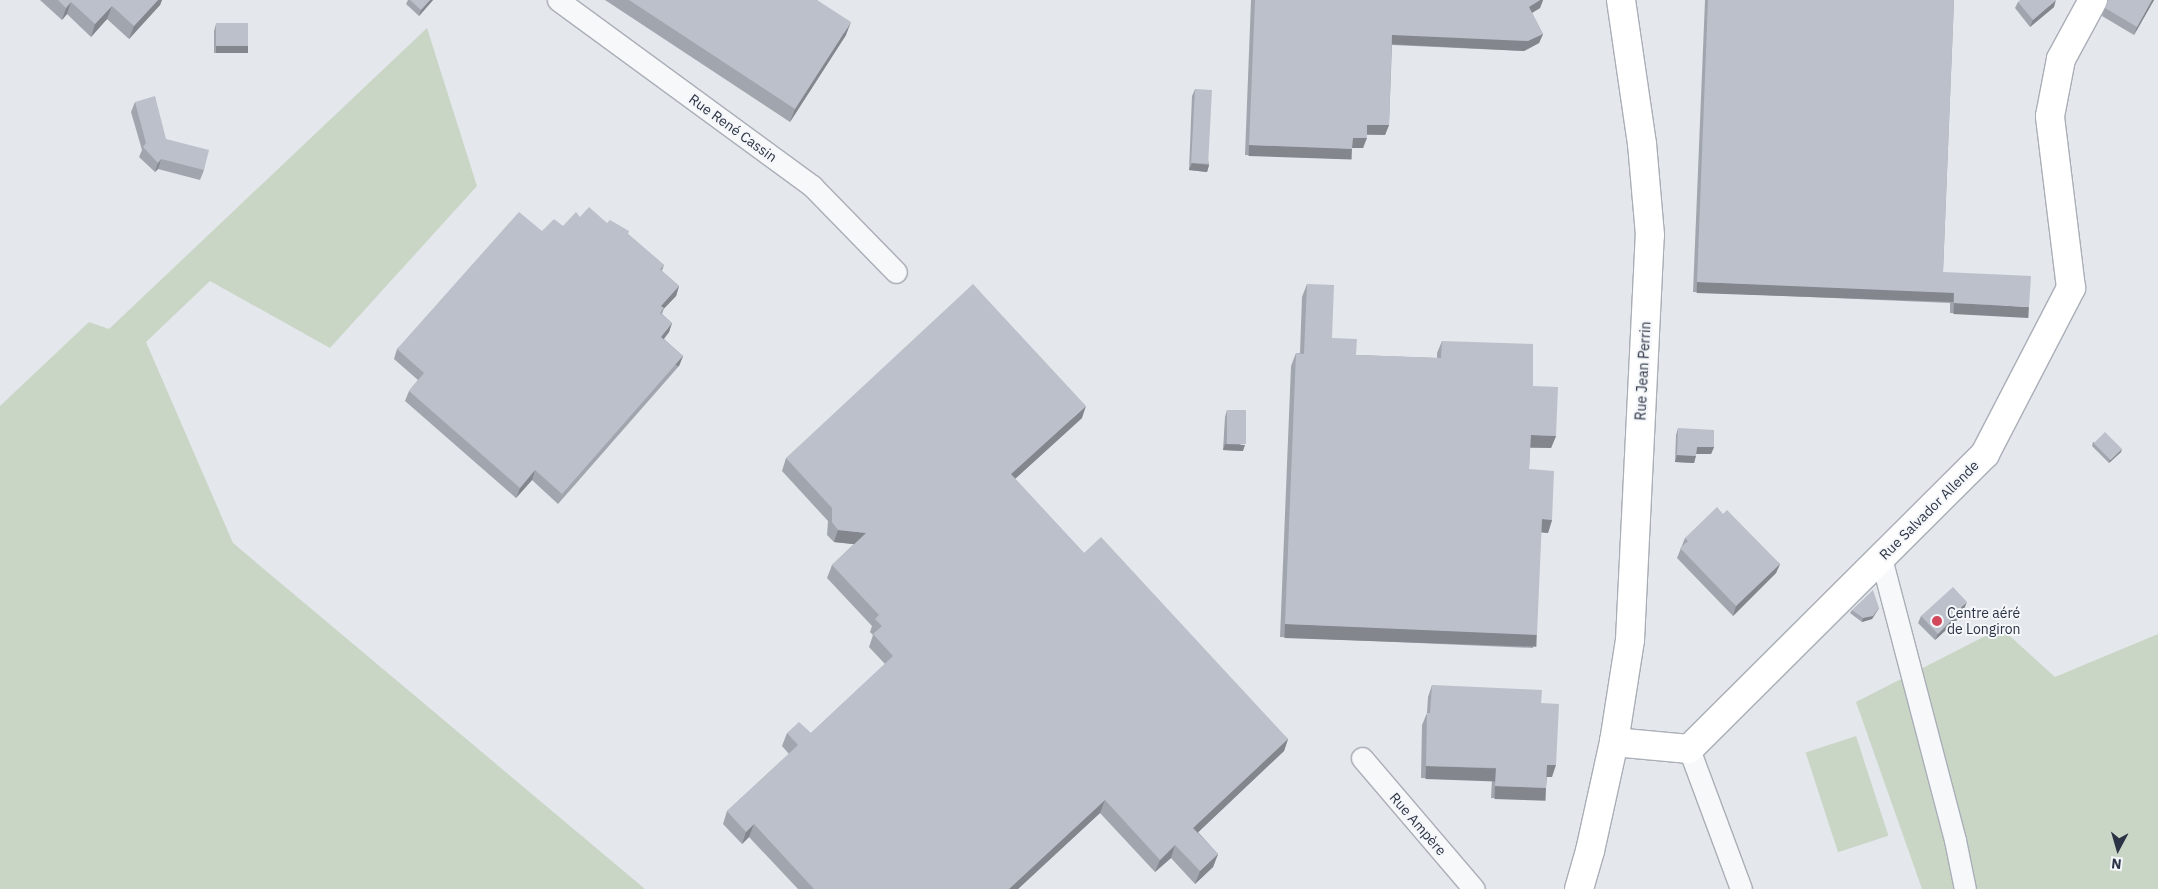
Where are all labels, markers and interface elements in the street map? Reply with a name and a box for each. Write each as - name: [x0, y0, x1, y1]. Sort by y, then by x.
- street label: Rue René Cassin: [686, 91, 780, 165]
- street label: Rue Jean Perrin: [1632, 321, 1654, 421]
- street label: Rue Salvador Allende: [1876, 457, 1982, 563]
- place label: Centre aéré de Longiron: [1947, 605, 2021, 638]
- marker: Centre aéré de Longiron: [1931, 615, 1943, 627]
- street label: Rue Ampère: [1386, 789, 1450, 859]
- north arrow: [2093, 824, 2143, 874]
- text: N: [2110, 854, 2122, 873]

